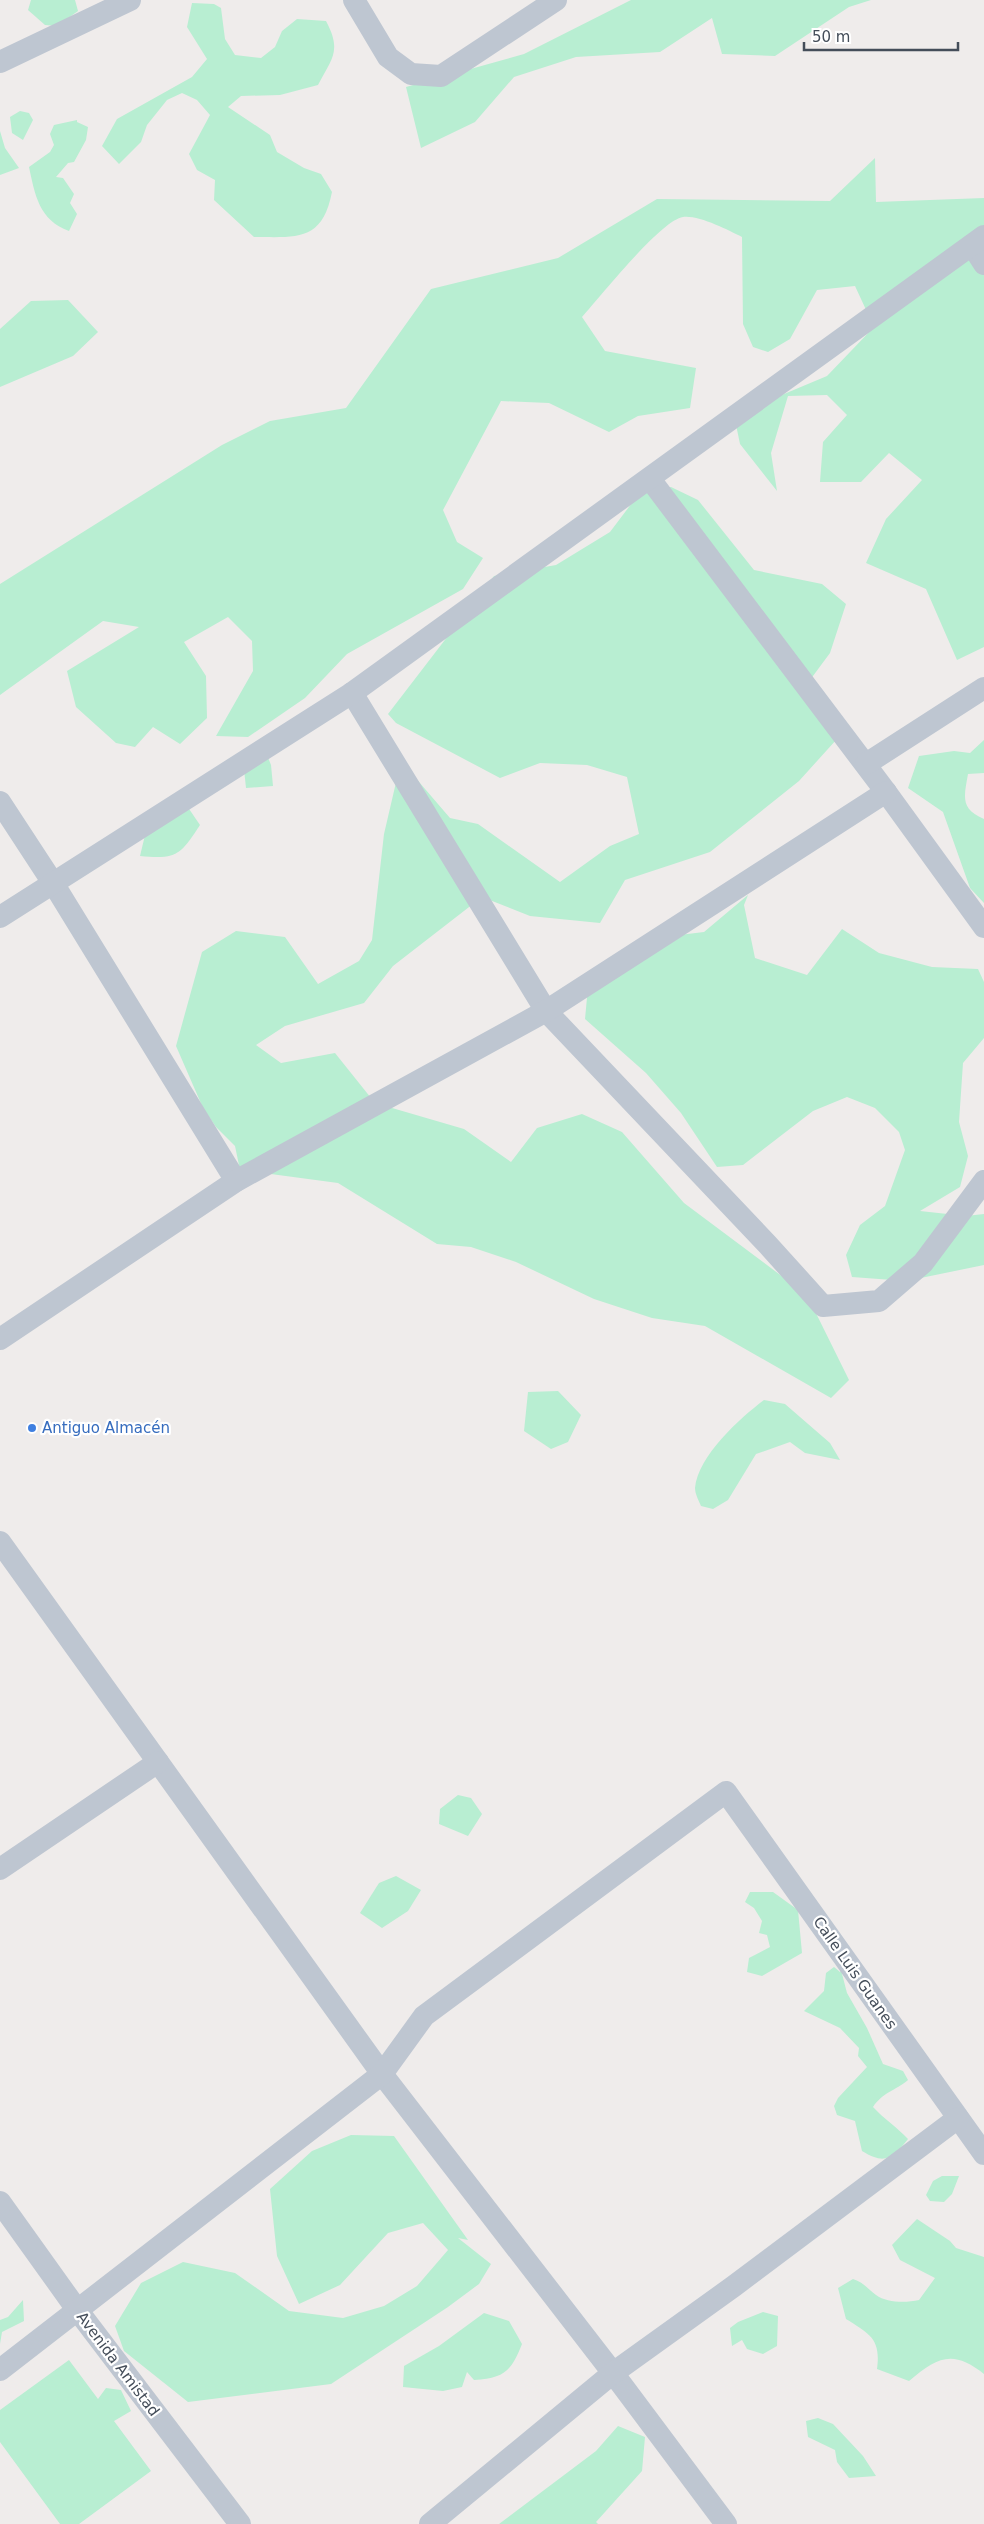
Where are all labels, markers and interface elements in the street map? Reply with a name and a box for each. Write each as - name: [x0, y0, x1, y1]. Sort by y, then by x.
- scale bar: [804, 20, 958, 52]
- text: 50 m: [812, 28, 850, 46]
- place label: Antiguo Almacén: [42, 1419, 170, 1437]
- marker: Antiguo Almacén: [26, 1422, 38, 1434]
- street label: Calle Luis Guanes: [809, 1913, 901, 2033]
- street label: Avenida Amistad: [73, 2308, 163, 2420]

